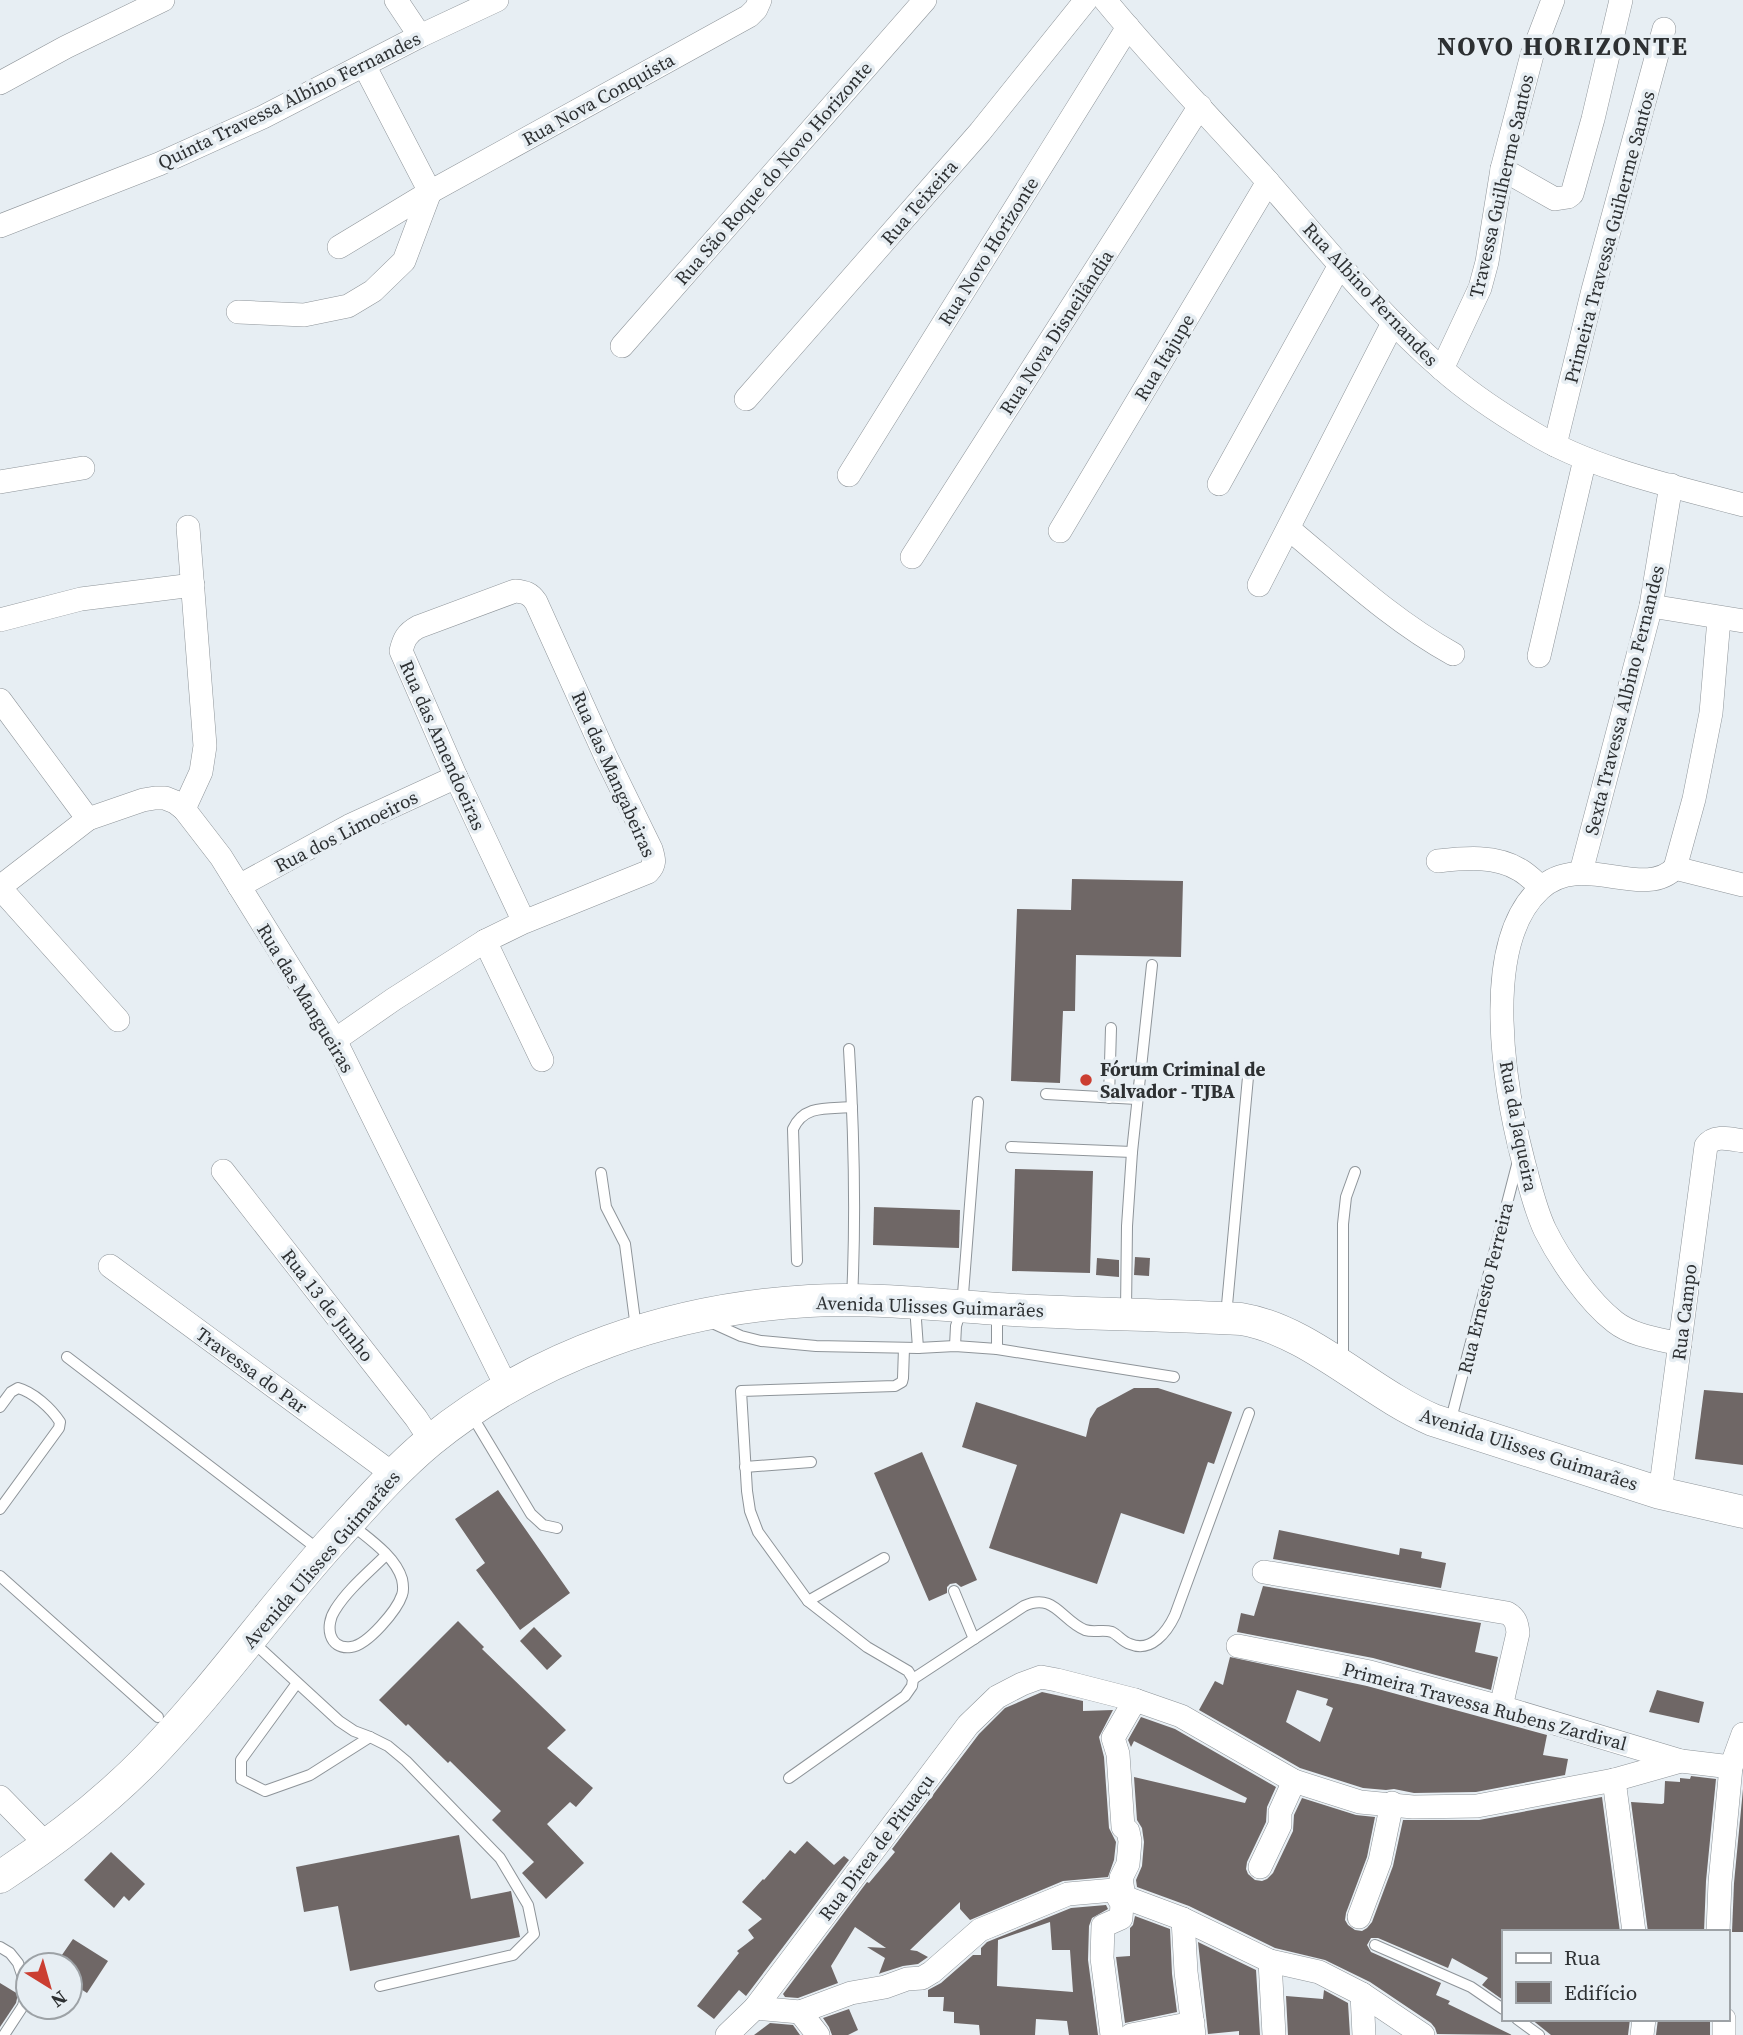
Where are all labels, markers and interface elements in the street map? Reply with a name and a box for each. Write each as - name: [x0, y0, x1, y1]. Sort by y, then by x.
- street label: Quinta Travessa Albino Fernandes: [153, 25, 425, 175]
- district label: NOVO HORIZONTE: [1437, 28, 1689, 64]
- street label: Rua Nova Conquista: [517, 46, 679, 152]
- street label: Rua São Roque do Novo Horizonte: [668, 56, 878, 290]
- street label: Travessa Guilherme Santos: [1463, 72, 1539, 300]
- street label: Primeira Travessa Guiherme Santos: [1557, 88, 1661, 386]
- street label: Rua Teixeira: [875, 154, 963, 250]
- street label: Rua Novo Horizonte: [932, 172, 1044, 330]
- street label: Rua Albino Fernandes: [1297, 216, 1445, 372]
- street label: Rua Nova Disneilândia: [993, 244, 1119, 420]
- street label: Rua Itajupe: [1128, 309, 1200, 405]
- street label: Sexta Travessa Albino Fernandes: [1578, 562, 1670, 838]
- street label: Rua das Amendoeiras: [394, 656, 492, 834]
- street label: Rua das Mangabeiras: [566, 687, 662, 861]
- street label: Rua dos Limoeiros: [270, 784, 422, 878]
- street label: Rua das Mangueiras: [251, 918, 361, 1078]
- place label: Fórum Criminal de Salvador - TJBA: [1100, 1056, 1265, 1104]
- street label: Rua da Jaqueira: [1494, 1058, 1544, 1194]
- marker: Fórum Criminal de Salvador - TJBA: [1078, 1072, 1094, 1088]
- street label: Rua Ernesto Ferreira: [1451, 1199, 1519, 1377]
- street label: Rua 13 de Junho: [276, 1243, 380, 1367]
- street label: Rua Campo: [1665, 1262, 1703, 1362]
- street label: Avenida Ulisses Guimarães: [816, 1289, 1044, 1323]
- street label: Travessa do Par: [191, 1321, 313, 1419]
- street label: Avenida Ulisses Guimarães: [1417, 1401, 1641, 1497]
- street label: Avenida Ulisses Guimarães: [236, 1464, 406, 1654]
- street label: Primeira Travessa Rubens Zardival: [1340, 1656, 1630, 1757]
- street label: Rua Direa de Pituaçu: [812, 1768, 940, 1926]
- legend: [1502, 1930, 1729, 2021]
- text: Rua: [1564, 1943, 1601, 1972]
- north arrow: [14, 1951, 84, 2021]
- text: Edifício: [1564, 1978, 1637, 2007]
- text: N: [46, 1985, 73, 2014]

